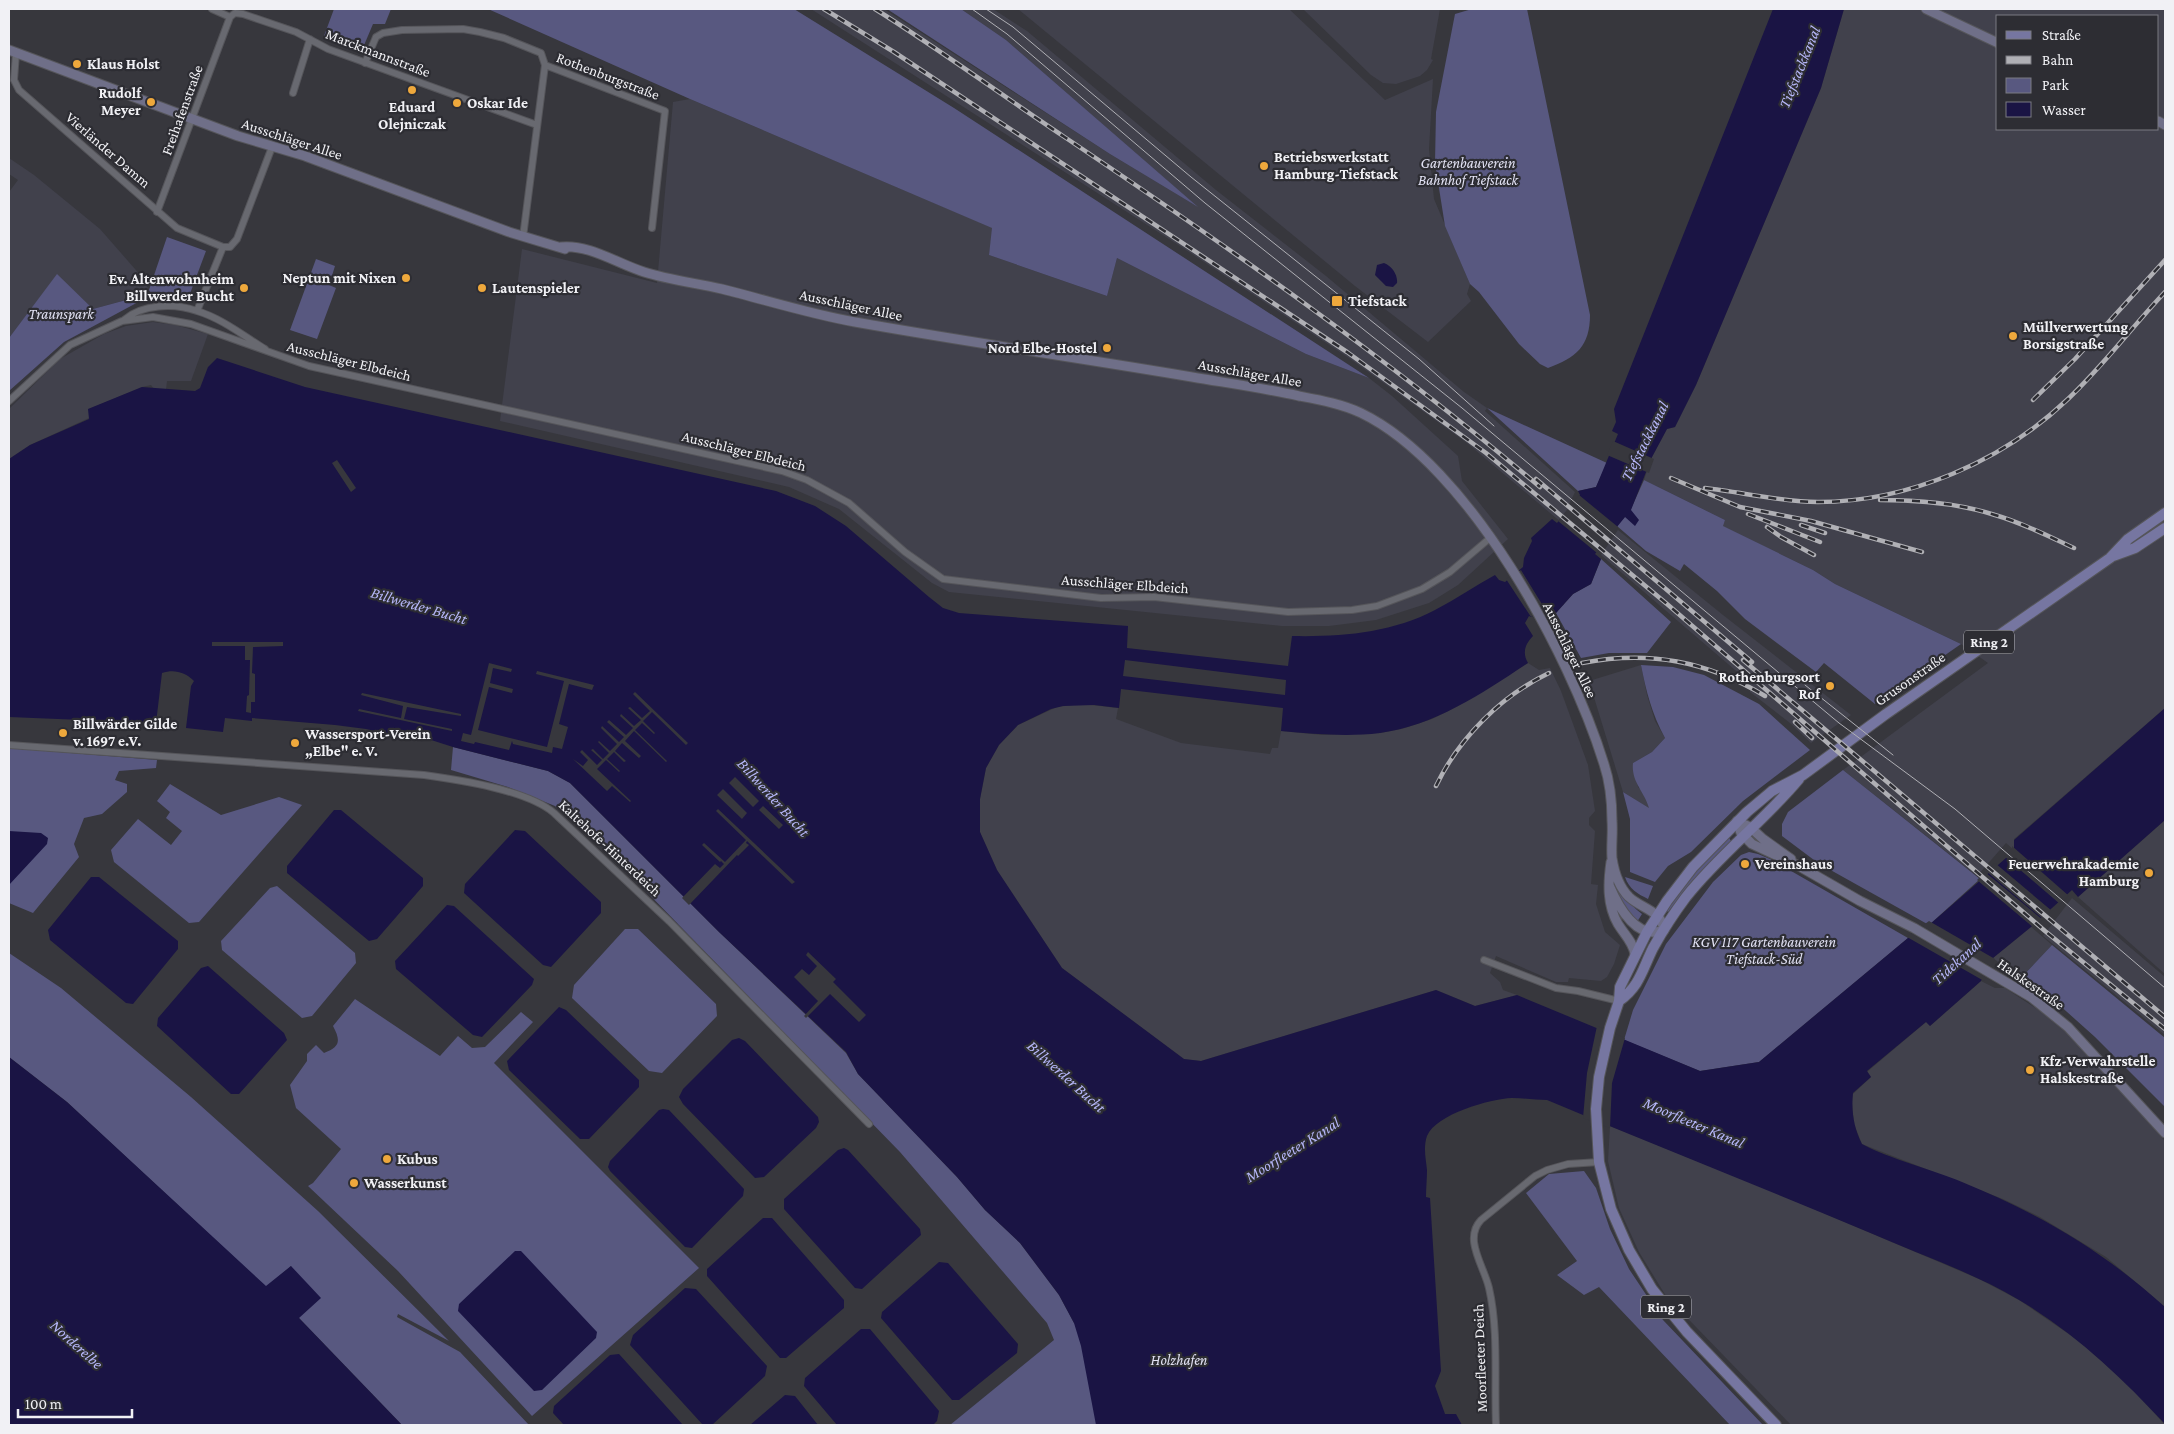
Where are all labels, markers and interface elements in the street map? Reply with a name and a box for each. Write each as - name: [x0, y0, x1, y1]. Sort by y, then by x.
- legend: [1996, 15, 2159, 130]
- water label: Tiefstackkanal: [1775, 23, 1825, 111]
- street label: Marckmannstraße: [323, 26, 433, 80]
- text: Straße: [2042, 27, 2081, 43]
- street label: Rothenburgstraße: [554, 49, 662, 104]
- text: Bahn: [2042, 52, 2073, 68]
- place label: Klaus Holst: [87, 56, 160, 72]
- marker: Klaus Holst: [71, 58, 83, 70]
- street label: Freihafenstraße: [158, 62, 206, 157]
- text: Park: [2042, 77, 2069, 93]
- marker: Eduard Olejniczak: [406, 84, 418, 96]
- place label: Rudolf Meyer: [98, 85, 142, 118]
- place label: Oskar Ide: [467, 95, 528, 111]
- marker: Rudolf Meyer: [145, 96, 157, 108]
- marker: Oskar Ide: [451, 97, 463, 109]
- place label: Eduard Olejniczak: [378, 99, 447, 133]
- text: Wasser: [2042, 102, 2086, 118]
- street label: Vierländer Damm: [62, 109, 154, 191]
- street label: Ausschläger Allee: [239, 115, 345, 164]
- place label: Betriebswerkstatt Hamburg-Tiefstack: [1274, 149, 1399, 182]
- park label: Gartenbauverein Bahnhof Tiefstack: [1418, 155, 1519, 189]
- marker: Betriebswerkstatt Hamburg-Tiefstack: [1258, 160, 1270, 172]
- place label: Neptun mit Nixen: [283, 270, 396, 286]
- place label: Ev. Altenwohnheim Billwerder Bucht: [109, 271, 235, 304]
- marker: Neptun mit Nixen: [400, 272, 412, 284]
- place label: Lautenspieler: [492, 280, 580, 296]
- marker: Ev. Altenwohnheim Billwerder Bucht: [238, 282, 250, 294]
- marker: Lautenspieler: [476, 282, 488, 294]
- street label: Ausschläger Allee: [798, 286, 904, 325]
- place label: Tiefstack: [1348, 293, 1407, 309]
- marker: Tiefstack: [1330, 294, 1344, 308]
- park label: Traunspark: [28, 306, 95, 323]
- place label: Müllverwertung Borsigstraße: [2023, 319, 2129, 352]
- marker: Müllverwertung Borsigstraße: [2007, 330, 2019, 342]
- street label: Ausschläger Elbdeich: [285, 338, 413, 385]
- place label: Nord Elbe-Hostel: [988, 340, 1098, 356]
- marker: Nord Elbe-Hostel: [1101, 342, 1113, 354]
- street label: Ausschläger Allee: [1197, 356, 1303, 391]
- water label: Tiefstackkanal: [1617, 398, 1673, 484]
- street label: Ausschläger Elbdeich: [680, 428, 808, 475]
- street label: Ausschläger Elbdeich: [1061, 572, 1189, 597]
- water label: Billwerder Bucht: [369, 584, 469, 627]
- street label: Ausschläger Allee: [1539, 599, 1600, 701]
- road number: Ring 2: [1964, 630, 2014, 654]
- street label: Grusonstraße: [1872, 649, 1948, 709]
- place label: Rothenburgsort Rof: [1718, 669, 1821, 702]
- marker: Rothenburgsort Rof: [1824, 680, 1836, 692]
- place label: Billwärder Gilde v. 1697 e.V.: [72, 716, 177, 749]
- place label: Wassersport-Verein „Elbe" e. V.: [304, 726, 431, 759]
- marker: Billwärder Gilde v. 1697 e.V.: [57, 727, 69, 739]
- marker: Wassersport-Verein „Elbe" e. V.: [289, 737, 301, 749]
- water label: Billwerder Bucht: [734, 755, 813, 840]
- street label: Kaltehofe-Hinterdeich: [556, 797, 664, 899]
- place label: Vereinshaus: [1754, 856, 1832, 872]
- place label: Feuerwehrakademie Hamburg: [2008, 856, 2139, 889]
- marker: Vereinshaus: [1739, 858, 1751, 870]
- marker: Feuerwehrakademie Hamburg: [2143, 867, 2155, 879]
- park label: KGV 117 Gartenbauverein Tiefstack-Süd: [1692, 934, 1836, 968]
- water label: Tidekanal: [1928, 934, 1985, 988]
- street label: Halskestraße: [1994, 955, 2068, 1013]
- water label: Billwerder Bucht: [1024, 1037, 1109, 1116]
- place label: Kfz-Verwahrstelle Halskestraße: [2040, 1053, 2155, 1086]
- marker: Kfz-Verwahrstelle Halskestraße: [2024, 1064, 2036, 1076]
- water label: Moorfleeter Kanal: [1640, 1093, 1748, 1153]
- water label: Moorfleeter Kanal: [1241, 1113, 1344, 1187]
- place label: Kubus: [397, 1151, 438, 1167]
- marker: Kubus: [381, 1153, 393, 1165]
- place label: Wasserkunst: [363, 1175, 447, 1191]
- marker: Wasserkunst: [348, 1177, 360, 1189]
- road number: Ring 2: [1641, 1295, 1691, 1318]
- street label: Moorfleeter Deich: [1470, 1304, 1490, 1412]
- water label: Norderelbe: [47, 1316, 106, 1372]
- park label: Holzhafen: [1151, 1352, 1208, 1369]
- scale bar: [18, 1386, 131, 1418]
- text: 100 m: [25, 1396, 62, 1412]

